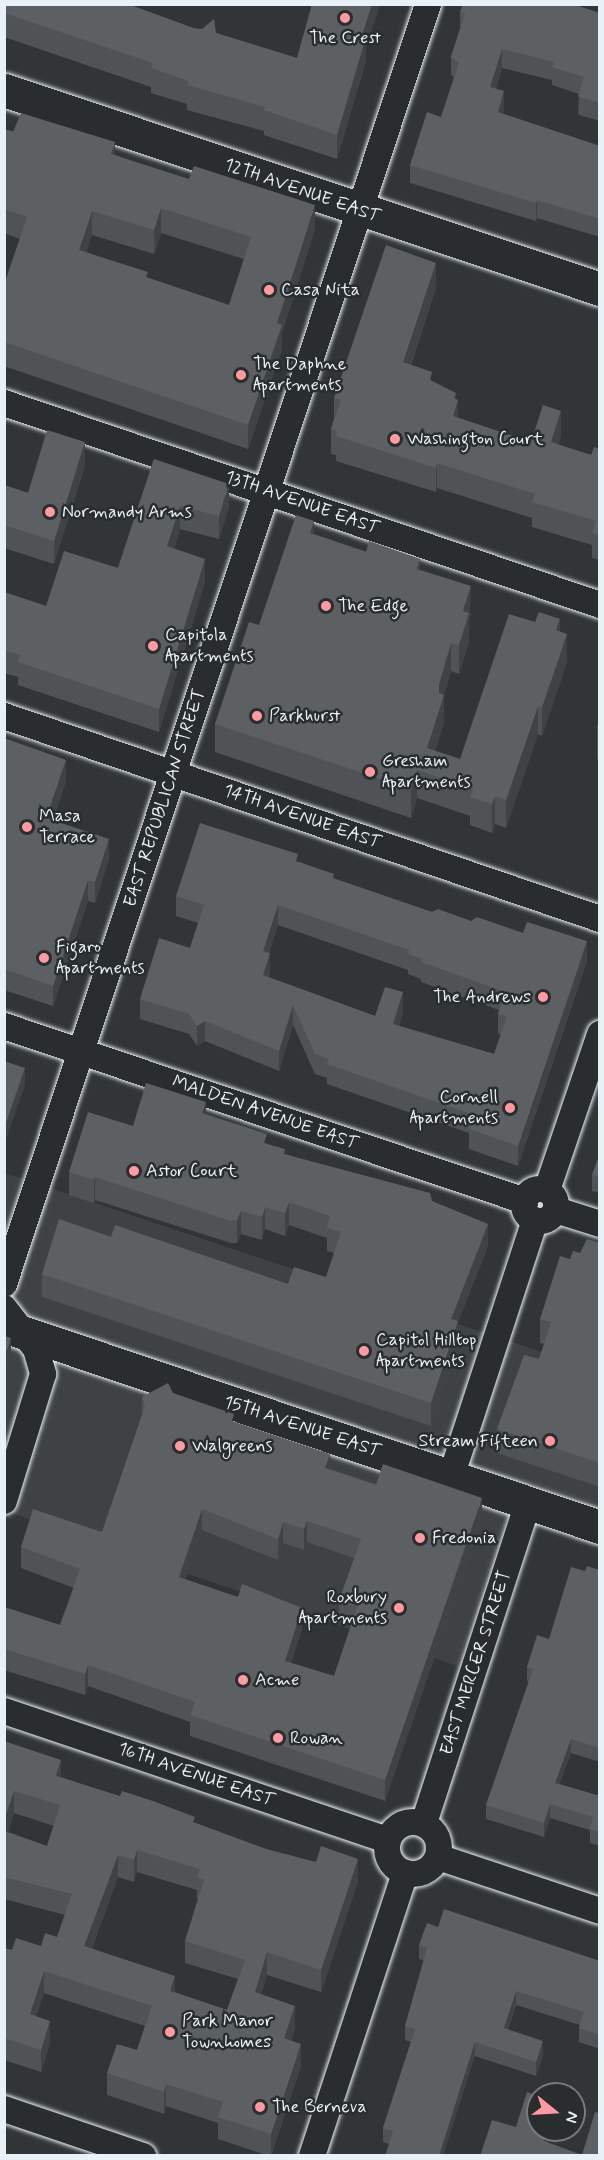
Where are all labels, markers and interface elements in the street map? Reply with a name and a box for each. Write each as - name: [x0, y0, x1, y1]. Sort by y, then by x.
- marker: The Crest: [338, 11, 352, 25]
- place label: The Crest: [309, 27, 381, 49]
- street label: 12TH AVENUE EAST: [223, 155, 381, 227]
- place label: Casa Nita: [281, 279, 356, 301]
- marker: Casa Nita: [262, 283, 276, 297]
- place label: The Daphne Apartments: [253, 354, 341, 397]
- marker: The Daphne Apartments: [234, 368, 248, 382]
- place label: Washington Court: [407, 428, 541, 450]
- marker: Washington Court: [388, 432, 402, 446]
- street label: 13TH AVENUE EAST: [224, 467, 380, 539]
- place label: Normandy Arms: [62, 501, 192, 523]
- marker: Normandy Arms: [43, 505, 57, 519]
- place label: The Edge: [338, 595, 405, 617]
- marker: The Edge: [319, 599, 333, 613]
- place label: Capitola Apartments: [165, 625, 253, 668]
- marker: Capitola Apartments: [146, 639, 160, 653]
- street label: EAST REPUBLICAN STREET: [120, 687, 210, 909]
- place label: Parkhurst: [269, 705, 340, 727]
- marker: Parkhurst: [250, 709, 264, 723]
- place label: Gresham Apartments: [382, 751, 470, 794]
- marker: Gresham Apartments: [363, 765, 377, 779]
- street label: 14TH AVENUE EAST: [222, 780, 382, 854]
- place label: Masa Terrace: [39, 806, 95, 848]
- marker: Masa Terrace: [20, 820, 34, 834]
- place label: Figaro Apartments: [56, 937, 144, 980]
- marker: Figaro Apartments: [37, 951, 51, 965]
- place label: The Andrews: [432, 986, 531, 1008]
- marker: The Andrews: [536, 990, 550, 1004]
- street label: MALDEN AVENUE EAST: [168, 1071, 362, 1155]
- place label: Cornell Apartments: [410, 1087, 498, 1130]
- marker: Cornell Apartments: [503, 1101, 517, 1115]
- place label: Astor Court: [146, 1160, 233, 1182]
- marker: Astor Court: [127, 1164, 141, 1178]
- place label: Capitol Hilltop Apartments: [376, 1330, 483, 1372]
- marker: Capitol Hilltop Apartments: [357, 1344, 371, 1358]
- street label: 15TH AVENUE EAST: [222, 1392, 382, 1462]
- place label: Stream Fifteen: [422, 1430, 538, 1452]
- marker: Stream Fifteen: [543, 1434, 557, 1448]
- place label: Walgreens: [192, 1435, 273, 1457]
- marker: Walgreens: [173, 1439, 187, 1453]
- place label: Fredonia: [432, 1527, 497, 1549]
- marker: Fredonia: [413, 1531, 427, 1545]
- street label: EAST MERCER STREET: [436, 1568, 516, 1758]
- place label: Roxbury Apartments: [299, 1587, 387, 1630]
- marker: Roxbury Apartments: [392, 1601, 406, 1615]
- place label: Acme: [255, 1669, 299, 1691]
- marker: Acme: [236, 1673, 250, 1687]
- place label: Rowan: [290, 1727, 343, 1749]
- marker: Rowan: [271, 1731, 285, 1745]
- street label: 16TH AVENUE EAST: [116, 1739, 276, 1811]
- place label: Park Manor Townhomes: [182, 2011, 273, 2054]
- marker: Park Manor Townhomes: [163, 2025, 177, 2039]
- north arrow: [526, 2082, 586, 2142]
- place label: The Berneva: [272, 2096, 373, 2118]
- marker: The Berneva: [253, 2100, 267, 2114]
- text: N: [560, 2109, 583, 2125]

